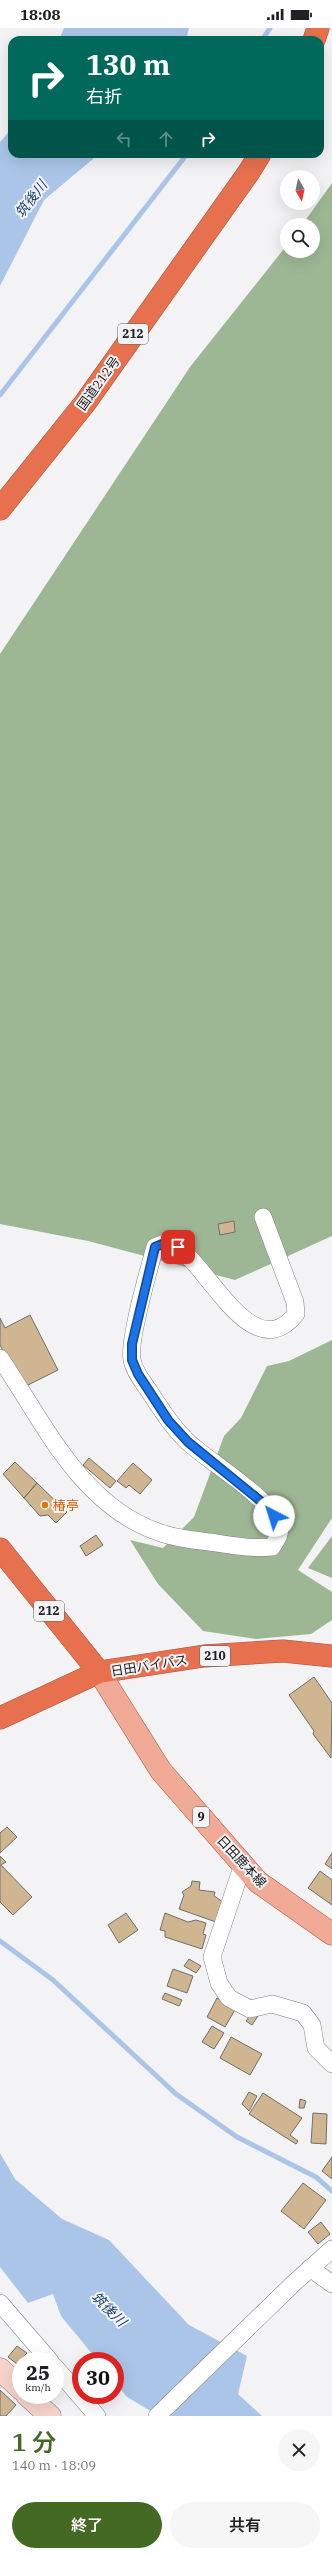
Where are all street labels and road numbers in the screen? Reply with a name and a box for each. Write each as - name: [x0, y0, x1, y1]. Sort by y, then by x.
- road number: 212: [118, 324, 148, 344]
- street label: 国道212号: [73, 353, 124, 414]
- road number: 212: [34, 1601, 64, 1621]
- road number: 210: [200, 1646, 230, 1666]
- street label: 日田バイパス: [109, 1651, 189, 1680]
- road number: 9: [193, 1807, 209, 1827]
- street label: 日田鹿本線: [213, 1832, 270, 1891]

